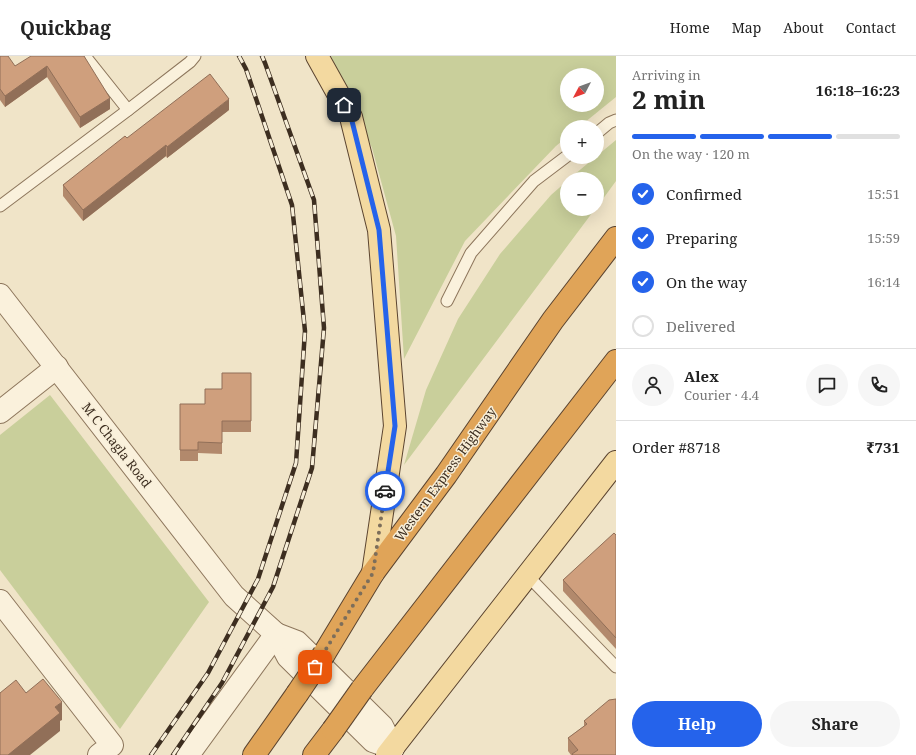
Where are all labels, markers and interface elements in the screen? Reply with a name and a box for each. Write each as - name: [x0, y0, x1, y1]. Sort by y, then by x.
- text: Quickbag: [20, 15, 111, 41]
- text: Home: [670, 18, 710, 37]
- text: Map: [732, 18, 761, 37]
- text: About: [783, 18, 824, 37]
- text: Contact: [846, 18, 896, 37]
- text: Arriving in: [632, 66, 701, 84]
- north arrow: [560, 68, 604, 112]
- map controls: [560, 68, 604, 216]
- text: 16:18–16:23: [816, 80, 900, 100]
- text: 2 min: [632, 81, 706, 117]
- pin: [327, 88, 361, 122]
- icon: home: [333, 94, 355, 116]
- button: +: [560, 120, 604, 164]
- text: On the way · 120 m: [632, 145, 750, 163]
- button: −: [560, 172, 604, 216]
- icon: check: [632, 183, 654, 205]
- text: Confirmed: [666, 184, 742, 204]
- text: 15:51: [867, 185, 900, 203]
- icon: check: [632, 227, 654, 249]
- text: Preparing: [666, 228, 737, 248]
- text: 15:59: [867, 229, 900, 247]
- icon: check: [632, 271, 654, 293]
- text: On the way: [666, 272, 747, 292]
- text: 16:14: [867, 273, 900, 291]
- text: Delivered: [666, 316, 735, 336]
- button: person: [632, 364, 674, 406]
- button: chat: [806, 364, 848, 406]
- button: phone: [858, 364, 900, 406]
- text: Alex: [684, 366, 719, 386]
- text: Courier · 4.4: [684, 386, 759, 404]
- street label: M C Chagla Road: [78, 399, 156, 491]
- street label: Western Express Highway: [390, 403, 500, 545]
- text: Order #8718: [632, 437, 720, 457]
- text: ₹731: [866, 437, 900, 457]
- courier: [365, 471, 405, 511]
- icon: car: [374, 480, 396, 502]
- pin: [298, 650, 332, 684]
- icon: bag: [304, 656, 326, 678]
- button: Help: [632, 701, 762, 747]
- button: Share: [770, 701, 900, 747]

